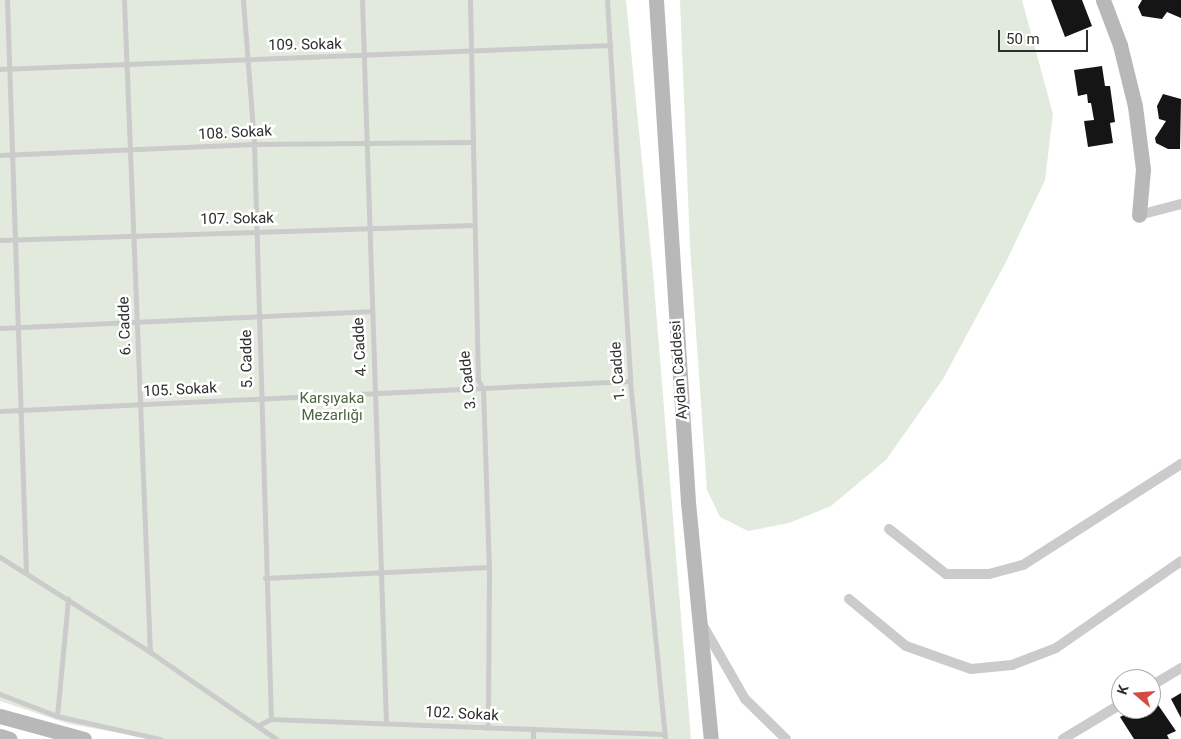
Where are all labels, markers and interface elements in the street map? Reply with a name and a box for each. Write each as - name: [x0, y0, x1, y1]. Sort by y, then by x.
- scale bar: [1001, 20, 1091, 52]
- text: 50 m: [1006, 30, 1040, 48]
- street label: 109. Sokak: [268, 35, 342, 55]
- street label: 108. Sokak: [198, 122, 272, 144]
- street label: 107. Sokak: [200, 209, 274, 229]
- street label: 6. Cadde: [115, 296, 135, 356]
- street label: 4. Cadde: [349, 317, 371, 377]
- street label: Aydan Caddesi: [667, 320, 691, 420]
- street label: 5. Cadde: [237, 329, 257, 389]
- street label: 1. Cadde: [607, 341, 629, 401]
- street label: 3. Cadde: [456, 350, 480, 410]
- street label: 105. Sokak: [143, 379, 217, 401]
- park label: Karşıyaka Mezarlığı: [299, 389, 365, 424]
- north arrow: [1111, 669, 1161, 719]
- text: K: [1114, 683, 1132, 696]
- street label: 102. Sokak: [425, 703, 499, 725]

